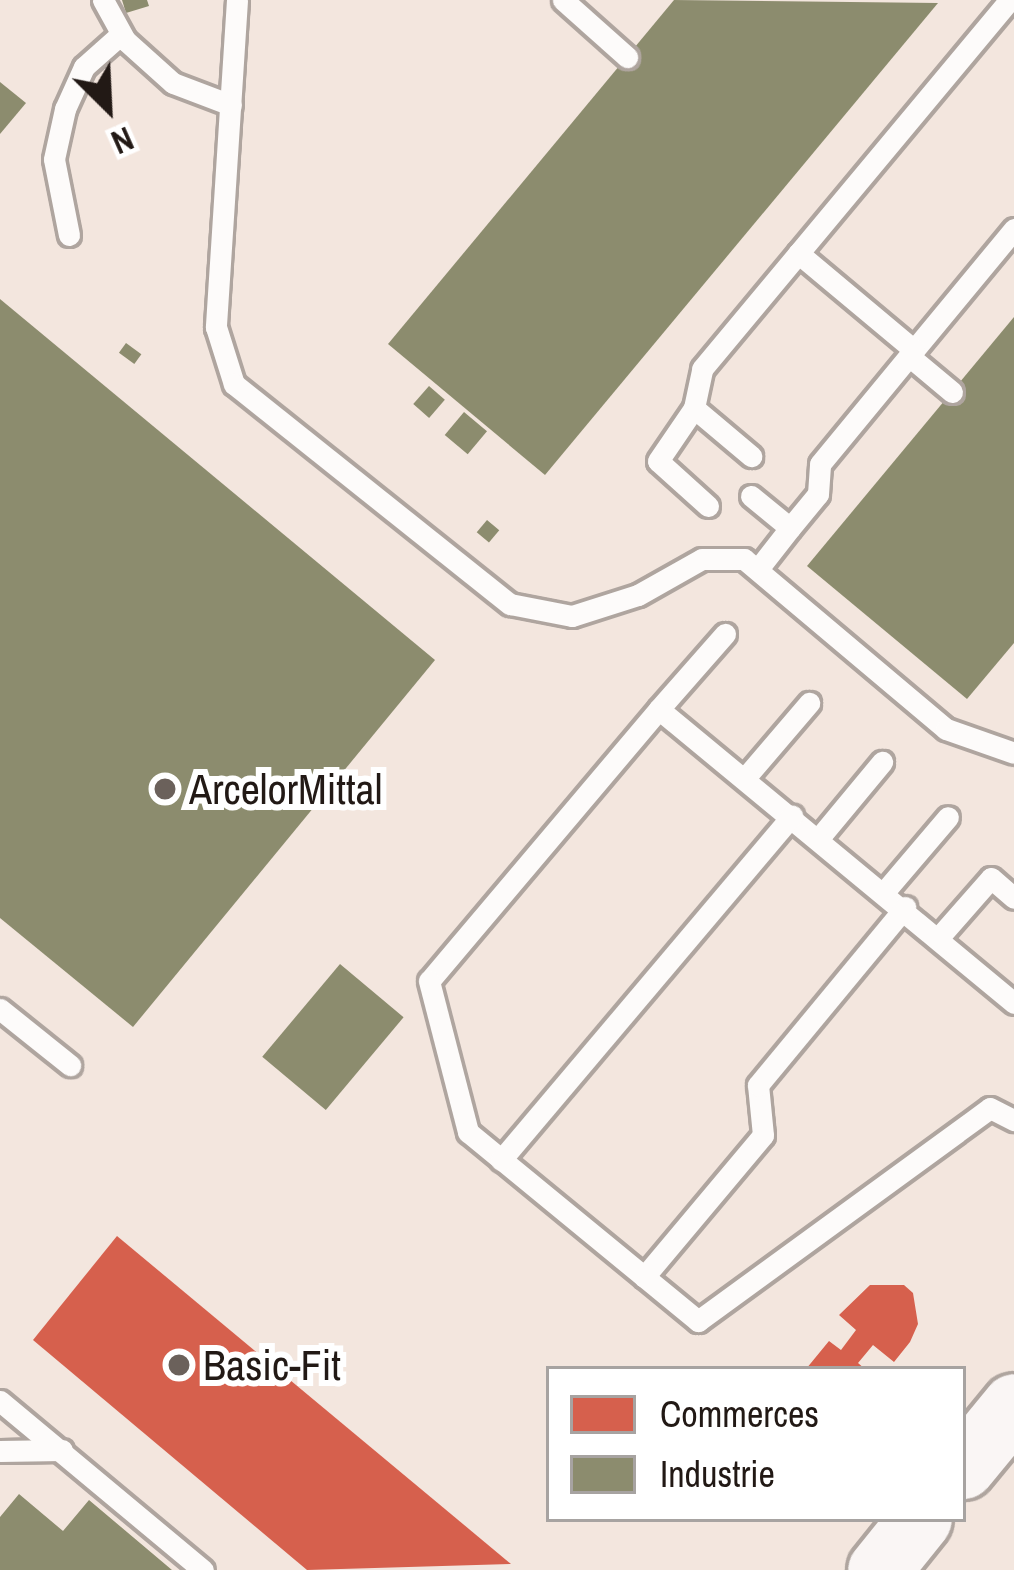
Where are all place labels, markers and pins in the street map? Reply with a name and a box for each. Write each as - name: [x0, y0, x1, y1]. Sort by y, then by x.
- place label: ArcelorMittal: [189, 764, 382, 814]
- marker: ArcelorMittal: [152, 776, 178, 802]
- place label: Basic-Fit: [203, 1340, 341, 1390]
- marker: Basic-Fit: [166, 1352, 192, 1378]

